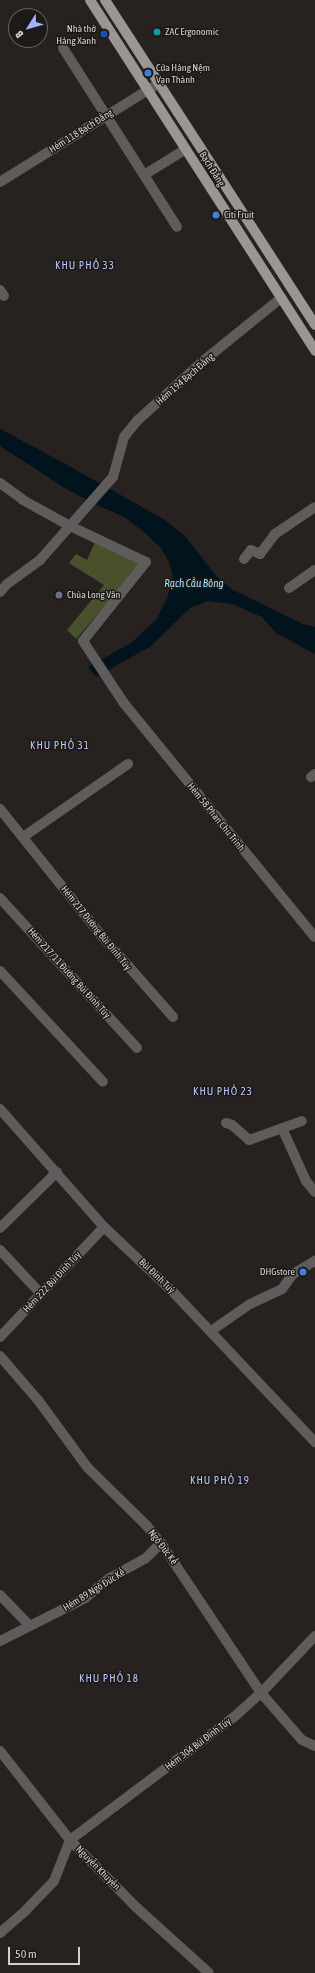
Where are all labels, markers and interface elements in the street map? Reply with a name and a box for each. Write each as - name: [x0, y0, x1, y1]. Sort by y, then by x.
- north arrow: [8, 8, 48, 48]
- place label: Nhà thờ Hàng Xanh: [56, 22, 96, 46]
- place label: ZAC Ergonomic: [165, 26, 219, 38]
- marker: ZAC Ergonomic: [152, 27, 162, 37]
- text: B: [13, 29, 26, 40]
- marker: Nhà thờ Hàng Xanh: [99, 29, 109, 39]
- place label: Cửa Hàng Nệm Vạn Thành: [156, 61, 210, 84]
- marker: Cửa Hàng Nệm Vạn Thành: [143, 68, 153, 78]
- street label: Hẻm 118 Bạch Đằng: [47, 107, 115, 155]
- street label: Bạch Đằng: [197, 149, 227, 189]
- place label: Citi Fruit: [224, 209, 254, 221]
- marker: Citi Fruit: [211, 210, 221, 220]
- district label: KHU PHỐ 33: [55, 258, 115, 272]
- street label: Hẻm 194 Bạch Đằng: [153, 350, 217, 408]
- water label: Rạch Cầu Bông: [164, 576, 224, 590]
- place label: Chùa Long Vân: [67, 589, 120, 601]
- marker: Chùa Long Vân: [54, 590, 64, 600]
- district label: KHU PHỐ 31: [30, 738, 90, 752]
- street label: Hẻm 58 Phan Chu Trinh: [185, 780, 247, 854]
- street label: Hẻm 217 Đường Bùi Đình Túy: [58, 883, 134, 973]
- street label: Hẻm 217/11 Đường Bùi Đình Túy: [25, 925, 113, 1021]
- district label: KHU PHỐ 23: [193, 1084, 253, 1098]
- street label: Hẻm 222 Bùi Đình Túy: [21, 1249, 83, 1315]
- street label: Bùi Đình Tuý: [137, 1256, 177, 1296]
- place label: DHGstore: [260, 1266, 295, 1278]
- marker: DHGstore: [298, 1267, 308, 1277]
- district label: KHU PHỐ 19: [190, 1473, 250, 1487]
- street label: Ngô Đức Kế: [146, 1527, 180, 1567]
- street label: Hẻm 89 Ngô Đức Kế: [61, 1566, 127, 1614]
- district label: KHU PHỐ 18: [79, 1671, 139, 1685]
- street label: Hẻm 304 Bùi Đình Túy: [163, 1715, 233, 1773]
- street label: Nguyễn Khuyến: [73, 1843, 123, 1893]
- scale bar: [10, 1939, 82, 1965]
- text: 50 m: [15, 1947, 37, 1961]

